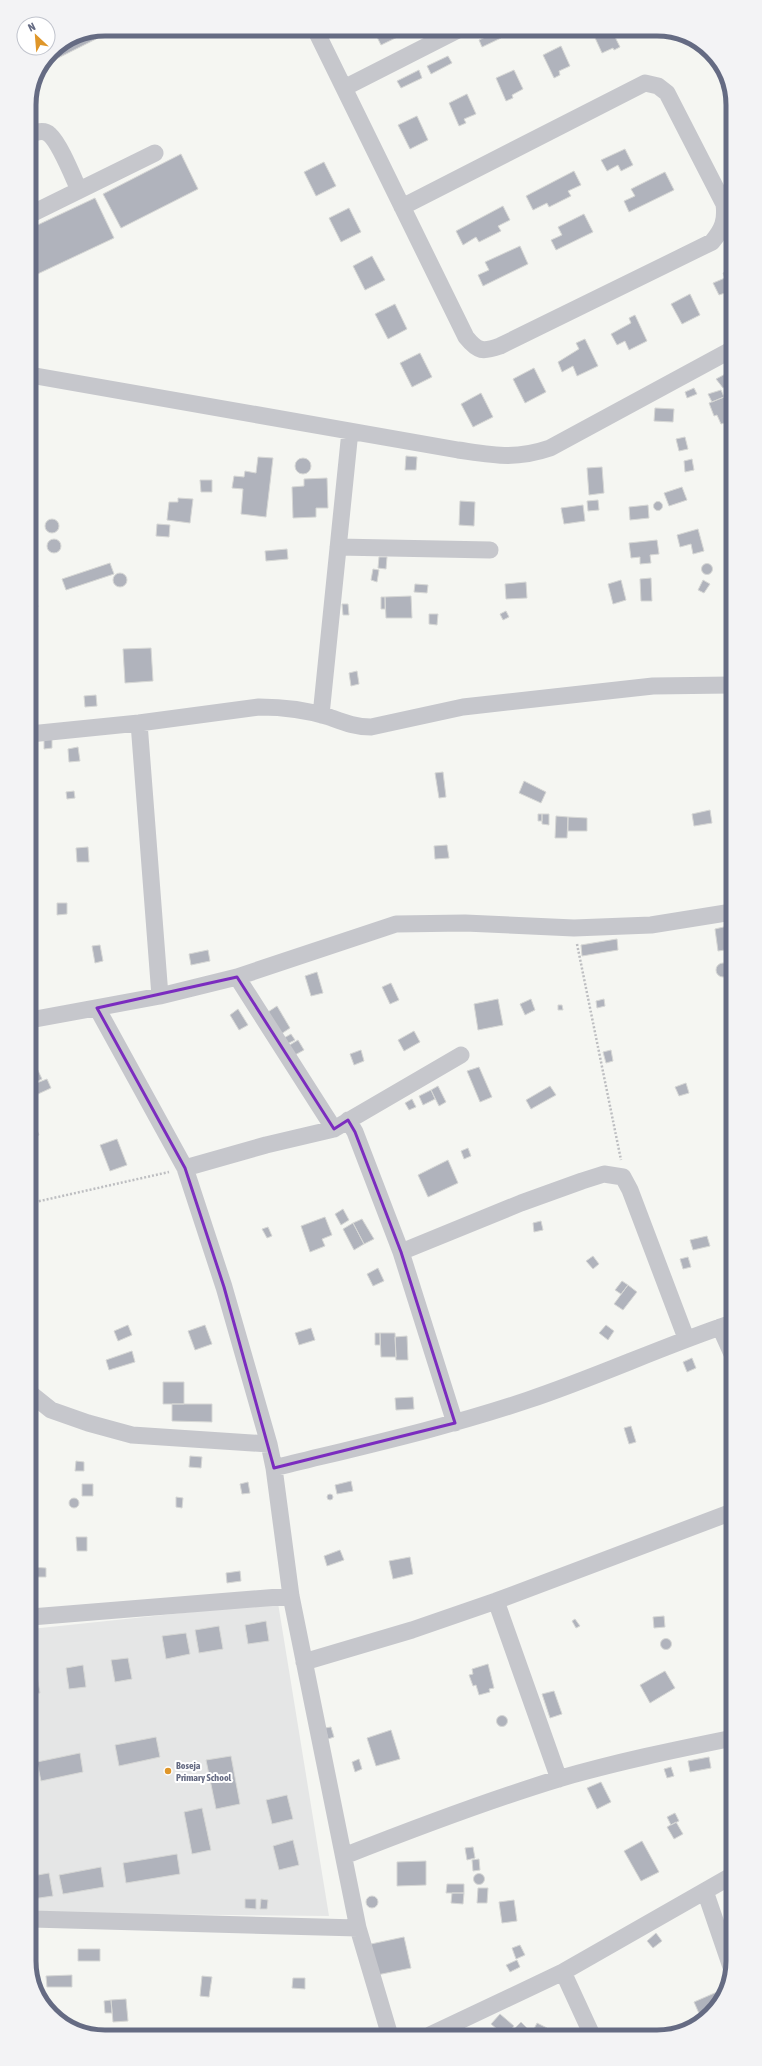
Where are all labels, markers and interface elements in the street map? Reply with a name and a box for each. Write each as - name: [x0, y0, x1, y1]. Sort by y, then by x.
- north arrow: [16, 16, 56, 56]
- text: N: [26, 20, 37, 34]
- place label: Boseja Primary School: [176, 1760, 232, 1783]
- marker: Boseja Primary School: [163, 1766, 173, 1776]

